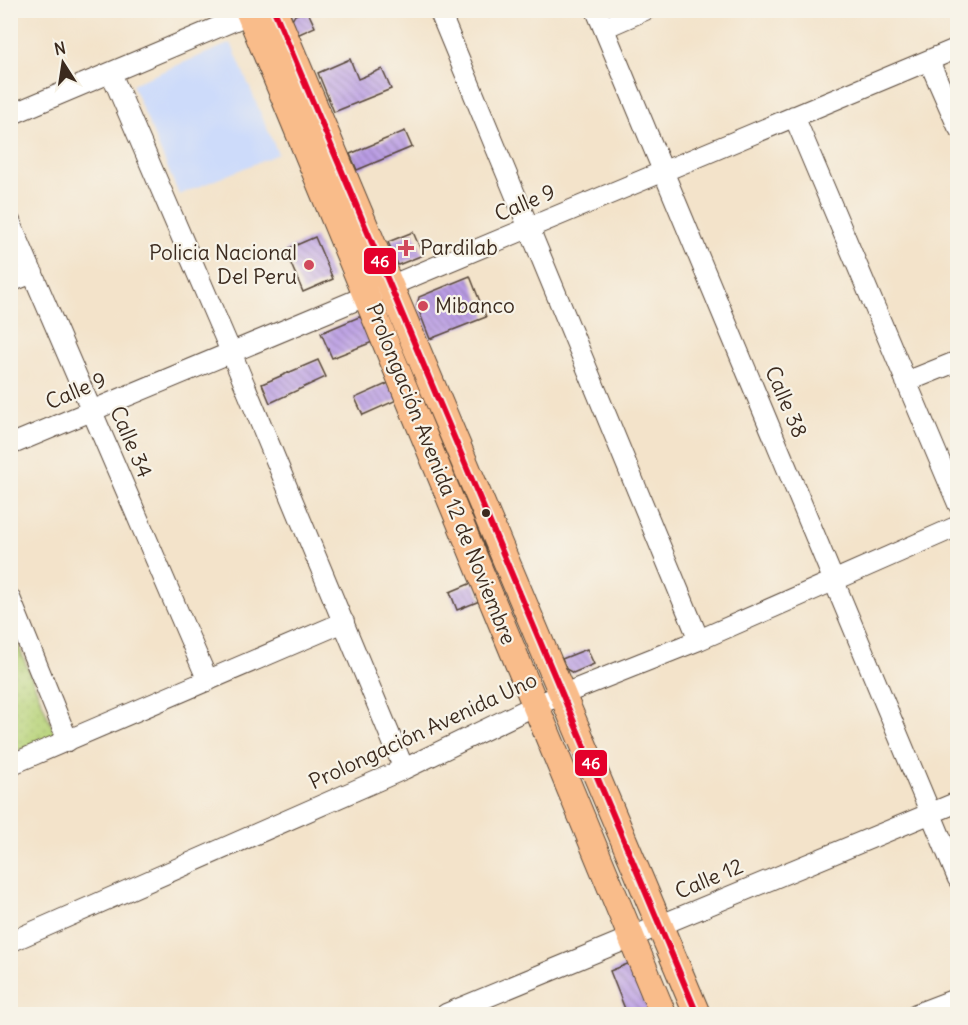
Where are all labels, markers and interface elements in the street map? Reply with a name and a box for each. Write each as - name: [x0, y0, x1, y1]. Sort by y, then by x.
- north arrow: [33, 33, 93, 93]
- text: N: [52, 37, 67, 59]
- street label: Calle 9: [490, 178, 559, 227]
- place label: Pardilab: [420, 234, 498, 261]
- place label: Policia Nacional Del Peru: [149, 239, 297, 290]
- marker: Pardilab: [397, 239, 415, 257]
- line badge: 46: [363, 247, 397, 275]
- text: 46: [371, 251, 389, 271]
- marker: Policia Nacional Del Peru: [302, 258, 316, 272]
- place label: Mibanco: [435, 292, 515, 319]
- street label: Prolongación Avenida 12 de Noviembre: [360, 299, 522, 648]
- marker: Mibanco: [416, 299, 430, 313]
- street label: Calle 38: [759, 362, 814, 442]
- street label: Calle 9: [41, 366, 110, 415]
- street label: Calle 34: [104, 402, 159, 482]
- unlabelled marker: [480, 507, 492, 519]
- street label: Prolongación Avenida Uno: [304, 666, 541, 795]
- line badge: 46: [574, 749, 608, 777]
- text: 46: [582, 753, 600, 773]
- street label: Calle 12: [671, 852, 747, 905]

